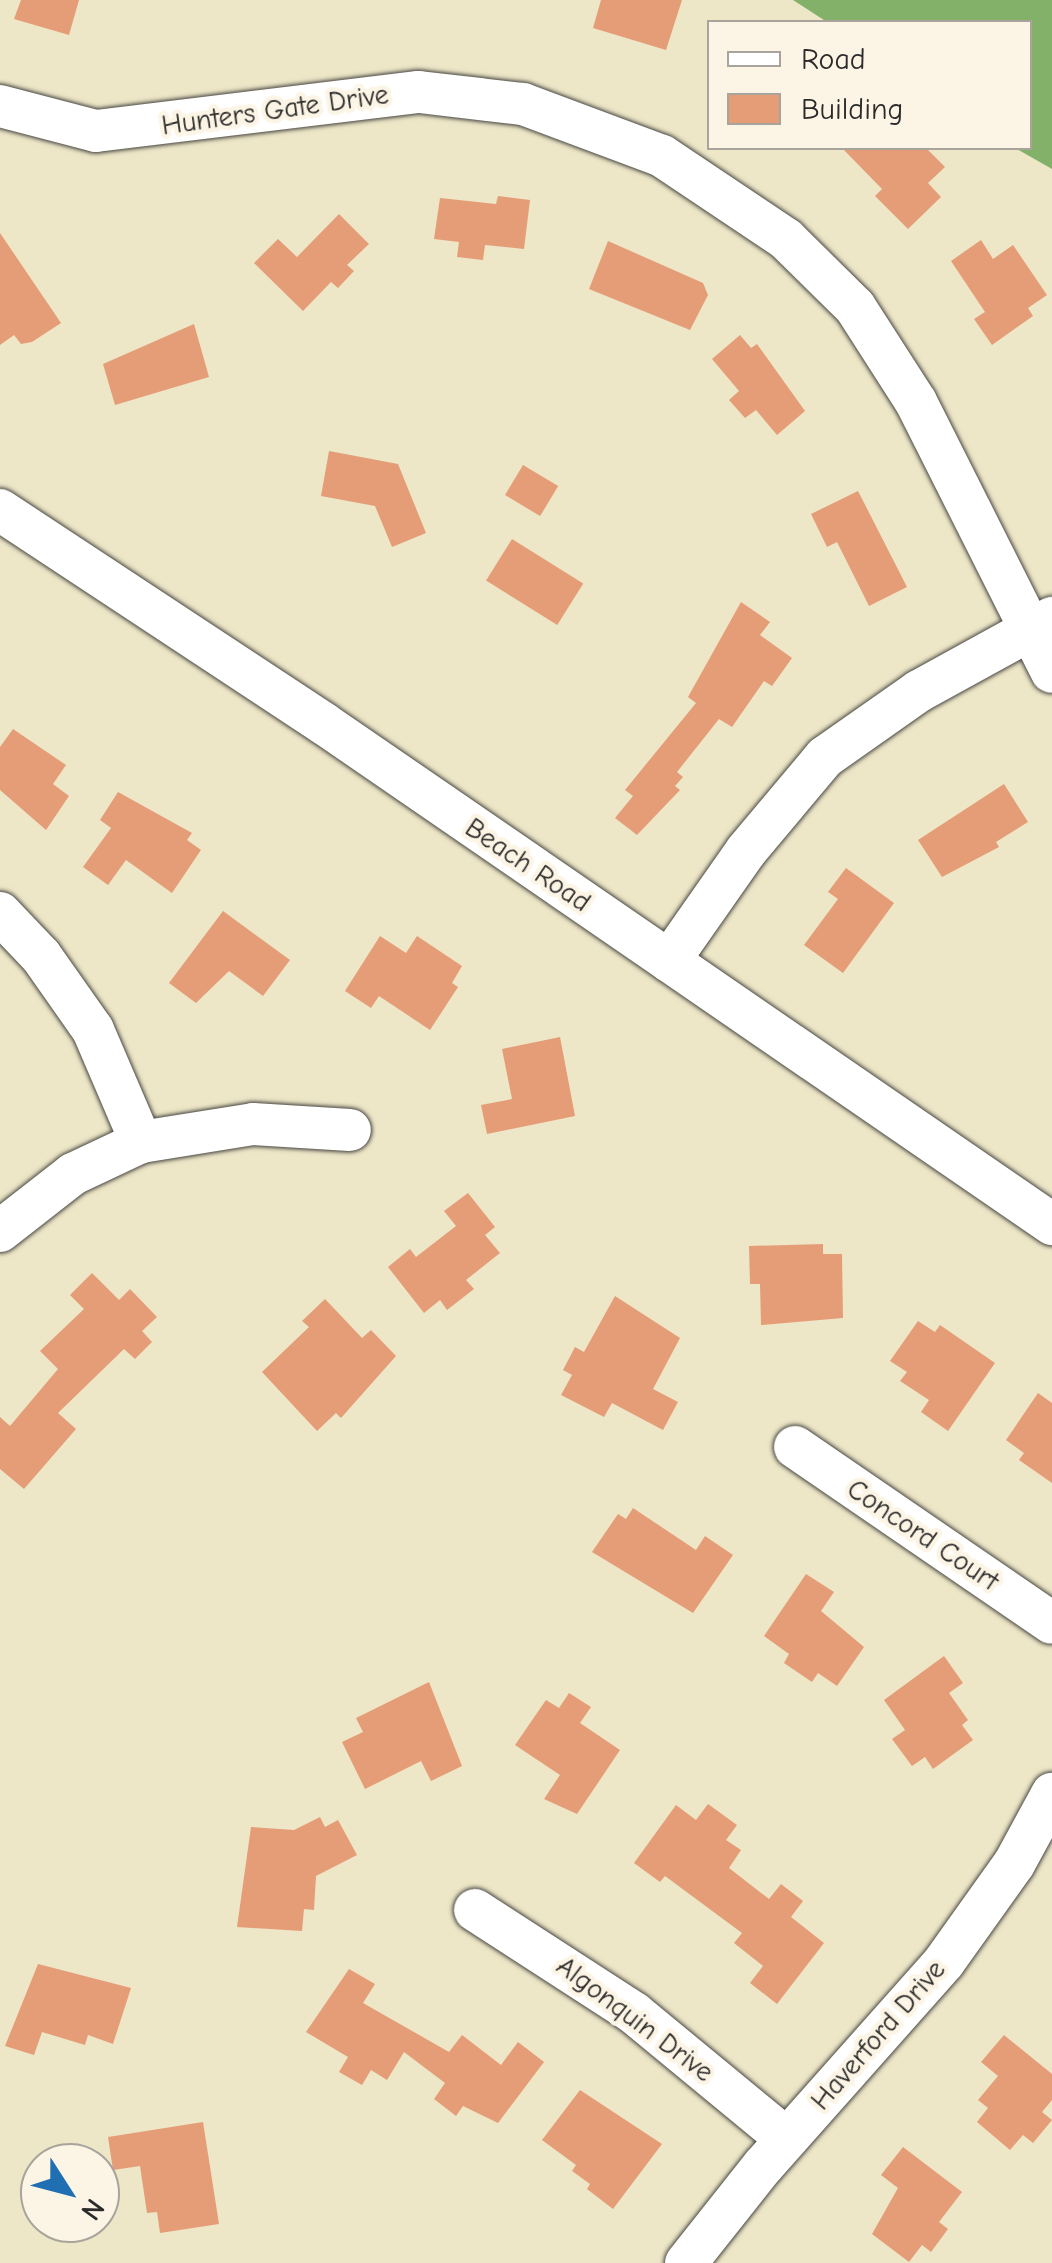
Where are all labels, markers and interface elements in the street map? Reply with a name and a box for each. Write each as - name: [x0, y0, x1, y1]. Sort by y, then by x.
- legend: [707, 20, 1032, 150]
- text: Road: [801, 42, 866, 77]
- street label: Hunters Gate Drive: [159, 77, 391, 143]
- text: Building: [801, 92, 904, 127]
- street label: Beach Road: [459, 811, 597, 919]
- street label: Concord Court: [841, 1472, 1005, 1598]
- street label: Algonquin Drive: [550, 1949, 720, 2089]
- street label: Haverford Drive: [804, 1953, 952, 2117]
- north arrow: [20, 2143, 120, 2243]
- text: N: [74, 2193, 111, 2226]

